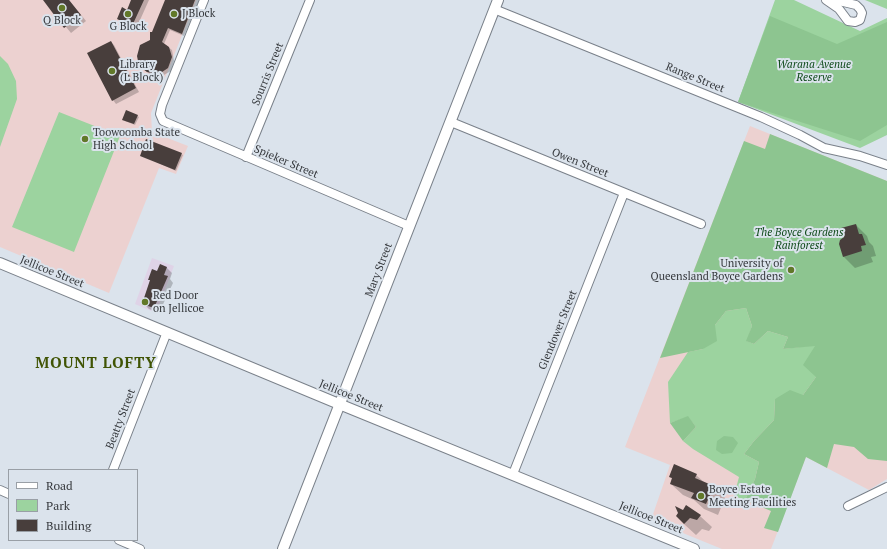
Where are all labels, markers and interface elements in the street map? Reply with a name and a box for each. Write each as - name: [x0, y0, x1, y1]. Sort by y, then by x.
- marker: Q Block: [57, 3, 67, 13]
- place label: J Block: [182, 7, 215, 21]
- marker: G Block: [123, 9, 133, 19]
- marker: J Block: [169, 9, 179, 19]
- place label: Q Block: [43, 14, 81, 28]
- place label: G Block: [109, 20, 147, 34]
- street label: Sourris Street: [249, 41, 287, 107]
- place label: Library (L Block): [120, 58, 163, 84]
- park label: Warana Avenue Reserve: [777, 58, 851, 84]
- street label: Range Street: [664, 60, 726, 96]
- marker: Library (L Block): [107, 66, 117, 76]
- place label: Toowoomba State High School: [93, 126, 180, 152]
- marker: Toowoomba State High School: [80, 134, 90, 144]
- street label: Spieker Street: [252, 143, 320, 181]
- street label: Owen Street: [550, 146, 610, 180]
- park label: The Boyce Gardens Rainforest: [754, 226, 844, 252]
- street label: Mary Street: [363, 241, 395, 299]
- street label: Jellicoe Street: [18, 253, 86, 291]
- place label: University of Queensland Boyce Gardens: [651, 257, 783, 283]
- marker: University of Queensland Boyce Gardens: [786, 265, 796, 275]
- street label: Glendower Street: [536, 288, 580, 372]
- place label: Red Door on Jellicoe: [153, 289, 204, 315]
- marker: Red Door on Jellicoe: [140, 297, 150, 307]
- district label: MOUNT LOFTY: [35, 355, 157, 373]
- street label: Jellicoe Street: [317, 377, 385, 415]
- street label: Beatty Street: [103, 387, 139, 451]
- legend: [8, 469, 138, 541]
- text: Road: [46, 478, 73, 493]
- place label: Boyce Estate Meeting Facilities: [709, 483, 796, 509]
- marker: Boyce Estate Meeting Facilities: [696, 491, 706, 501]
- text: Park: [46, 498, 70, 513]
- street label: Jellicoe Street: [617, 499, 685, 537]
- text: Building: [46, 518, 91, 533]

